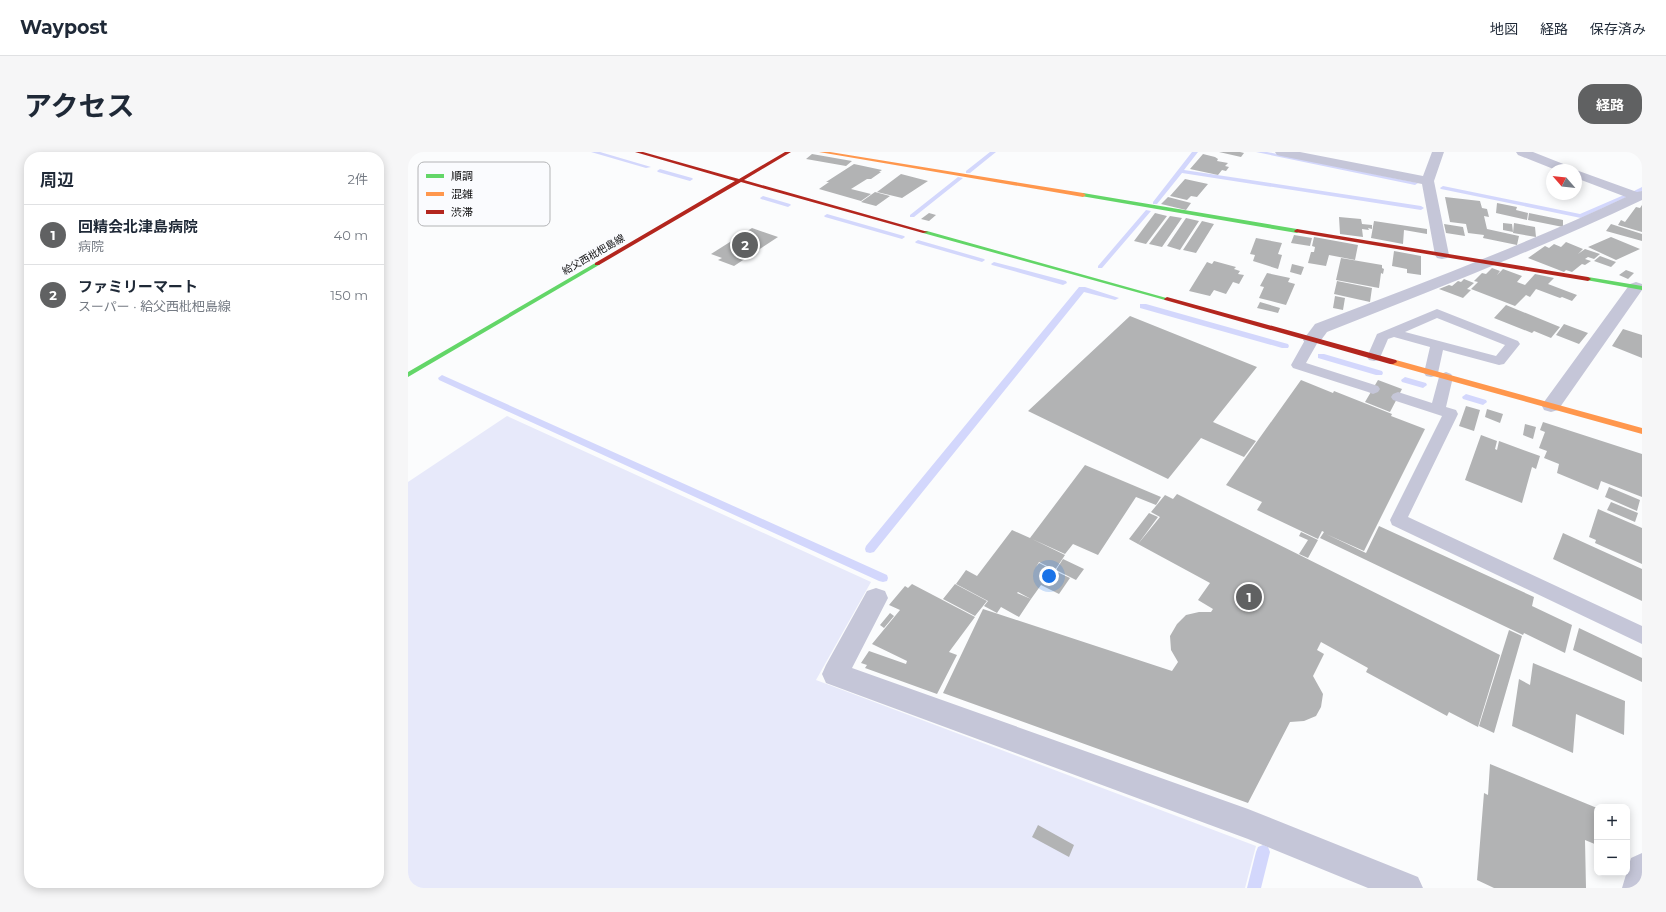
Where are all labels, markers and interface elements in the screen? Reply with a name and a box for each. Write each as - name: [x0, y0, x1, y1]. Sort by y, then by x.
- text: Waypost: [20, 16, 108, 39]
- text: 地図: [1490, 20, 1518, 38]
- text: 経路: [1540, 20, 1568, 38]
- text: 保存済み: [1590, 20, 1646, 38]
- button: 経路: [1578, 84, 1642, 124]
- text: アクセス: [24, 89, 135, 123]
- legend: [418, 162, 550, 226]
- north arrow: [1546, 164, 1582, 200]
- text: 順調: [451, 169, 473, 183]
- text: 周辺: [40, 170, 74, 190]
- text: 2件: [348, 171, 368, 187]
- text: 混雑: [451, 187, 473, 201]
- text: 渋滞: [451, 205, 473, 219]
- text: 回精会北津島病院: [78, 217, 198, 236]
- text: 1: [50, 227, 56, 243]
- text: 40 m: [334, 227, 368, 243]
- pin: 2: [732, 230, 758, 260]
- street label: 給父西枇杷島線: [560, 231, 627, 278]
- text: 病院: [78, 238, 104, 254]
- text: ファミリーマート: [78, 277, 198, 296]
- text: 2: [49, 287, 57, 303]
- text: 150 m: [330, 287, 368, 303]
- text: スーパー · 給父西枇杷島線: [78, 298, 231, 314]
- your location: [1039, 566, 1059, 586]
- pin: 1: [1236, 582, 1262, 612]
- map controls: [1594, 804, 1630, 876]
- button: +: [1594, 804, 1630, 840]
- button: −: [1594, 840, 1630, 876]

